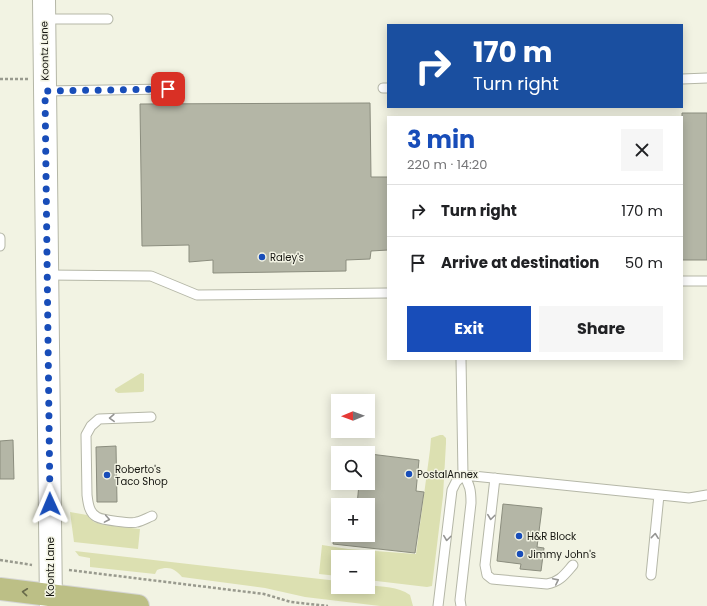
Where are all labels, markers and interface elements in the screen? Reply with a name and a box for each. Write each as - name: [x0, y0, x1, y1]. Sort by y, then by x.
- street label: Koontz Lane: [36, 21, 53, 81]
- text: 170 m: [473, 33, 552, 72]
- icon: right: [407, 40, 459, 92]
- text: Turn right: [473, 71, 559, 96]
- pin: [151, 72, 185, 106]
- icon: arrive: [157, 78, 179, 100]
- text: 3 min: [407, 123, 475, 156]
- button: close: [621, 129, 663, 171]
- text: 220 m · 14:20: [407, 155, 487, 174]
- icon: right: [407, 200, 429, 222]
- text: Turn right: [441, 200, 517, 221]
- text: 170 m: [621, 200, 663, 221]
- place label: Raley's: [270, 250, 304, 265]
- marker: Raley's: [257, 252, 267, 262]
- icon: arrive: [407, 252, 429, 274]
- text: Arrive at destination: [441, 252, 599, 273]
- text: 50 m: [625, 252, 663, 273]
- button: Exit: [407, 306, 531, 352]
- button: Share: [539, 306, 663, 352]
- north arrow: [331, 394, 375, 438]
- map controls: [331, 394, 375, 594]
- one-way arrow: [109, 414, 115, 423]
- button: search: [331, 446, 375, 490]
- place label: Roberto's Taco Shop: [115, 462, 168, 489]
- place label: PostalAnnex: [417, 467, 478, 482]
- marker: PostalAnnex: [404, 469, 414, 479]
- marker: Roberto's Taco Shop: [102, 470, 112, 480]
- position arrow: [29, 483, 71, 525]
- button: +: [331, 498, 375, 542]
- one-way arrow: [487, 514, 496, 520]
- one-way arrow: [104, 515, 110, 523]
- place label: H&R Block: [527, 529, 577, 544]
- marker: H&R Block: [514, 531, 524, 541]
- one-way arrow: [650, 533, 659, 539]
- one-way arrow: [443, 535, 452, 541]
- street label: Koontz Lane: [43, 537, 58, 597]
- place label: Jimmy John's: [528, 547, 596, 562]
- marker: Jimmy John's: [515, 549, 525, 559]
- button: −: [331, 550, 375, 594]
- one-way arrow: [552, 578, 559, 586]
- one-way arrow: [22, 588, 28, 597]

